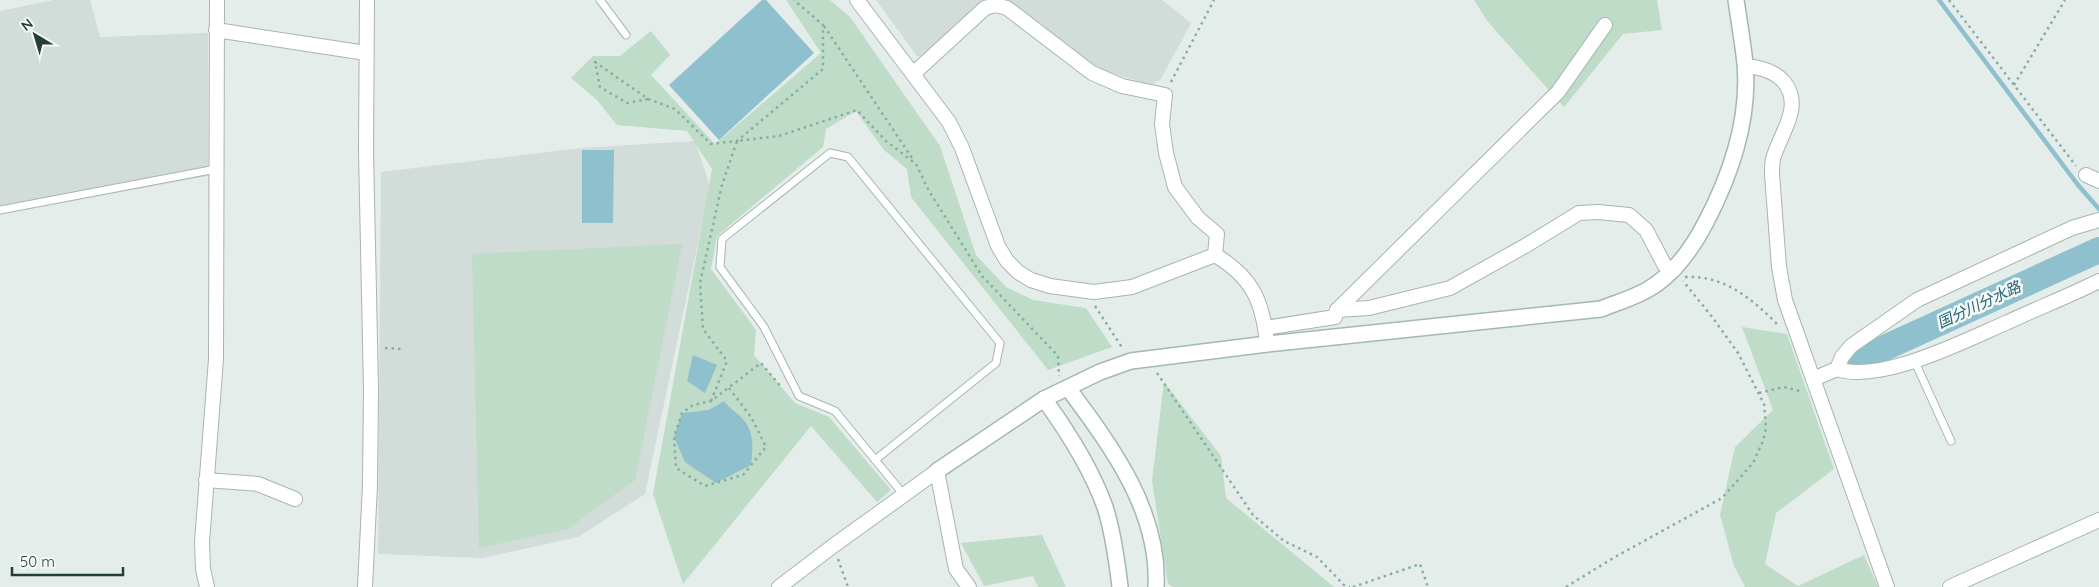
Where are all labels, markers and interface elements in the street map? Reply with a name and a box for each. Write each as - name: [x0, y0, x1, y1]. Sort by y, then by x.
- north arrow: [10, 10, 60, 60]
- text: N: [17, 14, 37, 35]
- water label: 国分川分水路: [1934, 276, 2025, 332]
- scale bar: [12, 544, 124, 576]
- text: 50 m: [20, 552, 55, 571]

